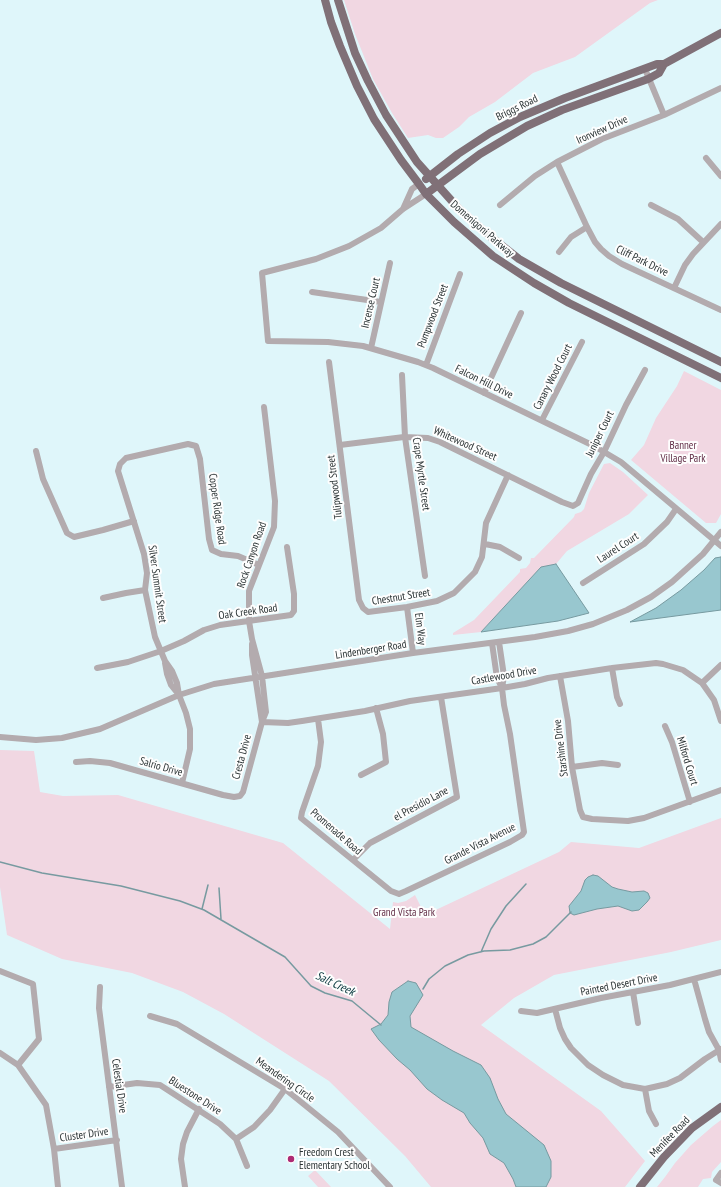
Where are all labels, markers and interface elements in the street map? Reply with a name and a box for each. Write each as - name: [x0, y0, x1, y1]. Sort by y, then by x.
- street label: Briggs Road: [494, 92, 540, 124]
- street label: Ironview Drive: [574, 113, 630, 147]
- street label: Domenigoni Parkway: [448, 198, 516, 260]
- street label: Cliff Park Drive: [614, 243, 670, 279]
- street label: Incense Court: [359, 276, 383, 330]
- street label: Pumpwood Street: [415, 282, 451, 350]
- street label: Canary Wood Court: [531, 342, 575, 412]
- street label: Falcon Hill Drive: [453, 362, 515, 402]
- street label: Juniper Court: [583, 409, 617, 459]
- street label: Whitewood Street: [431, 424, 499, 464]
- street label: Crape Myrtle Street: [409, 437, 433, 511]
- park label: Banner Village Park: [661, 439, 705, 465]
- street label: Tulipwood Street: [325, 454, 345, 520]
- street label: Copper Ridge Road: [205, 473, 229, 545]
- street label: Rock Canyon Road: [235, 520, 269, 590]
- street label: Laurel Court: [595, 530, 641, 566]
- street label: Silver Summit Street: [145, 544, 169, 624]
- street label: Chestnut Street: [371, 586, 431, 608]
- street label: Oak Creek Road: [218, 601, 278, 623]
- street label: Elm Way: [411, 612, 429, 646]
- street label: Lindenberger Road: [335, 638, 407, 662]
- street label: Castlewood Drive: [470, 664, 538, 688]
- street label: Starshine Drive: [551, 719, 571, 777]
- street label: Cresta Drive: [230, 733, 254, 781]
- street label: Milford Court: [673, 735, 701, 787]
- street label: Salrio Drive: [138, 755, 184, 779]
- street label: el Presidio Lane: [391, 784, 451, 824]
- street label: Promenade Road: [308, 806, 364, 858]
- street label: Grande Vista Avenue: [442, 820, 518, 868]
- park label: Grand Vista Park: [373, 906, 435, 920]
- water label: Salt Creek: [313, 969, 357, 999]
- street label: Painted Desert Drive: [579, 971, 659, 999]
- street label: Meandering Circle: [253, 1055, 317, 1105]
- street label: Celestial Drive: [109, 1058, 129, 1114]
- street label: Bluestone Drive: [166, 1074, 224, 1118]
- street label: Menifee Road: [647, 1114, 693, 1160]
- street label: Cluster Drive: [59, 1125, 109, 1145]
- place label: Freedom Crest Elementary School: [299, 1146, 370, 1172]
- marker: Freedom Crest Elementary School: [286, 1154, 296, 1164]

